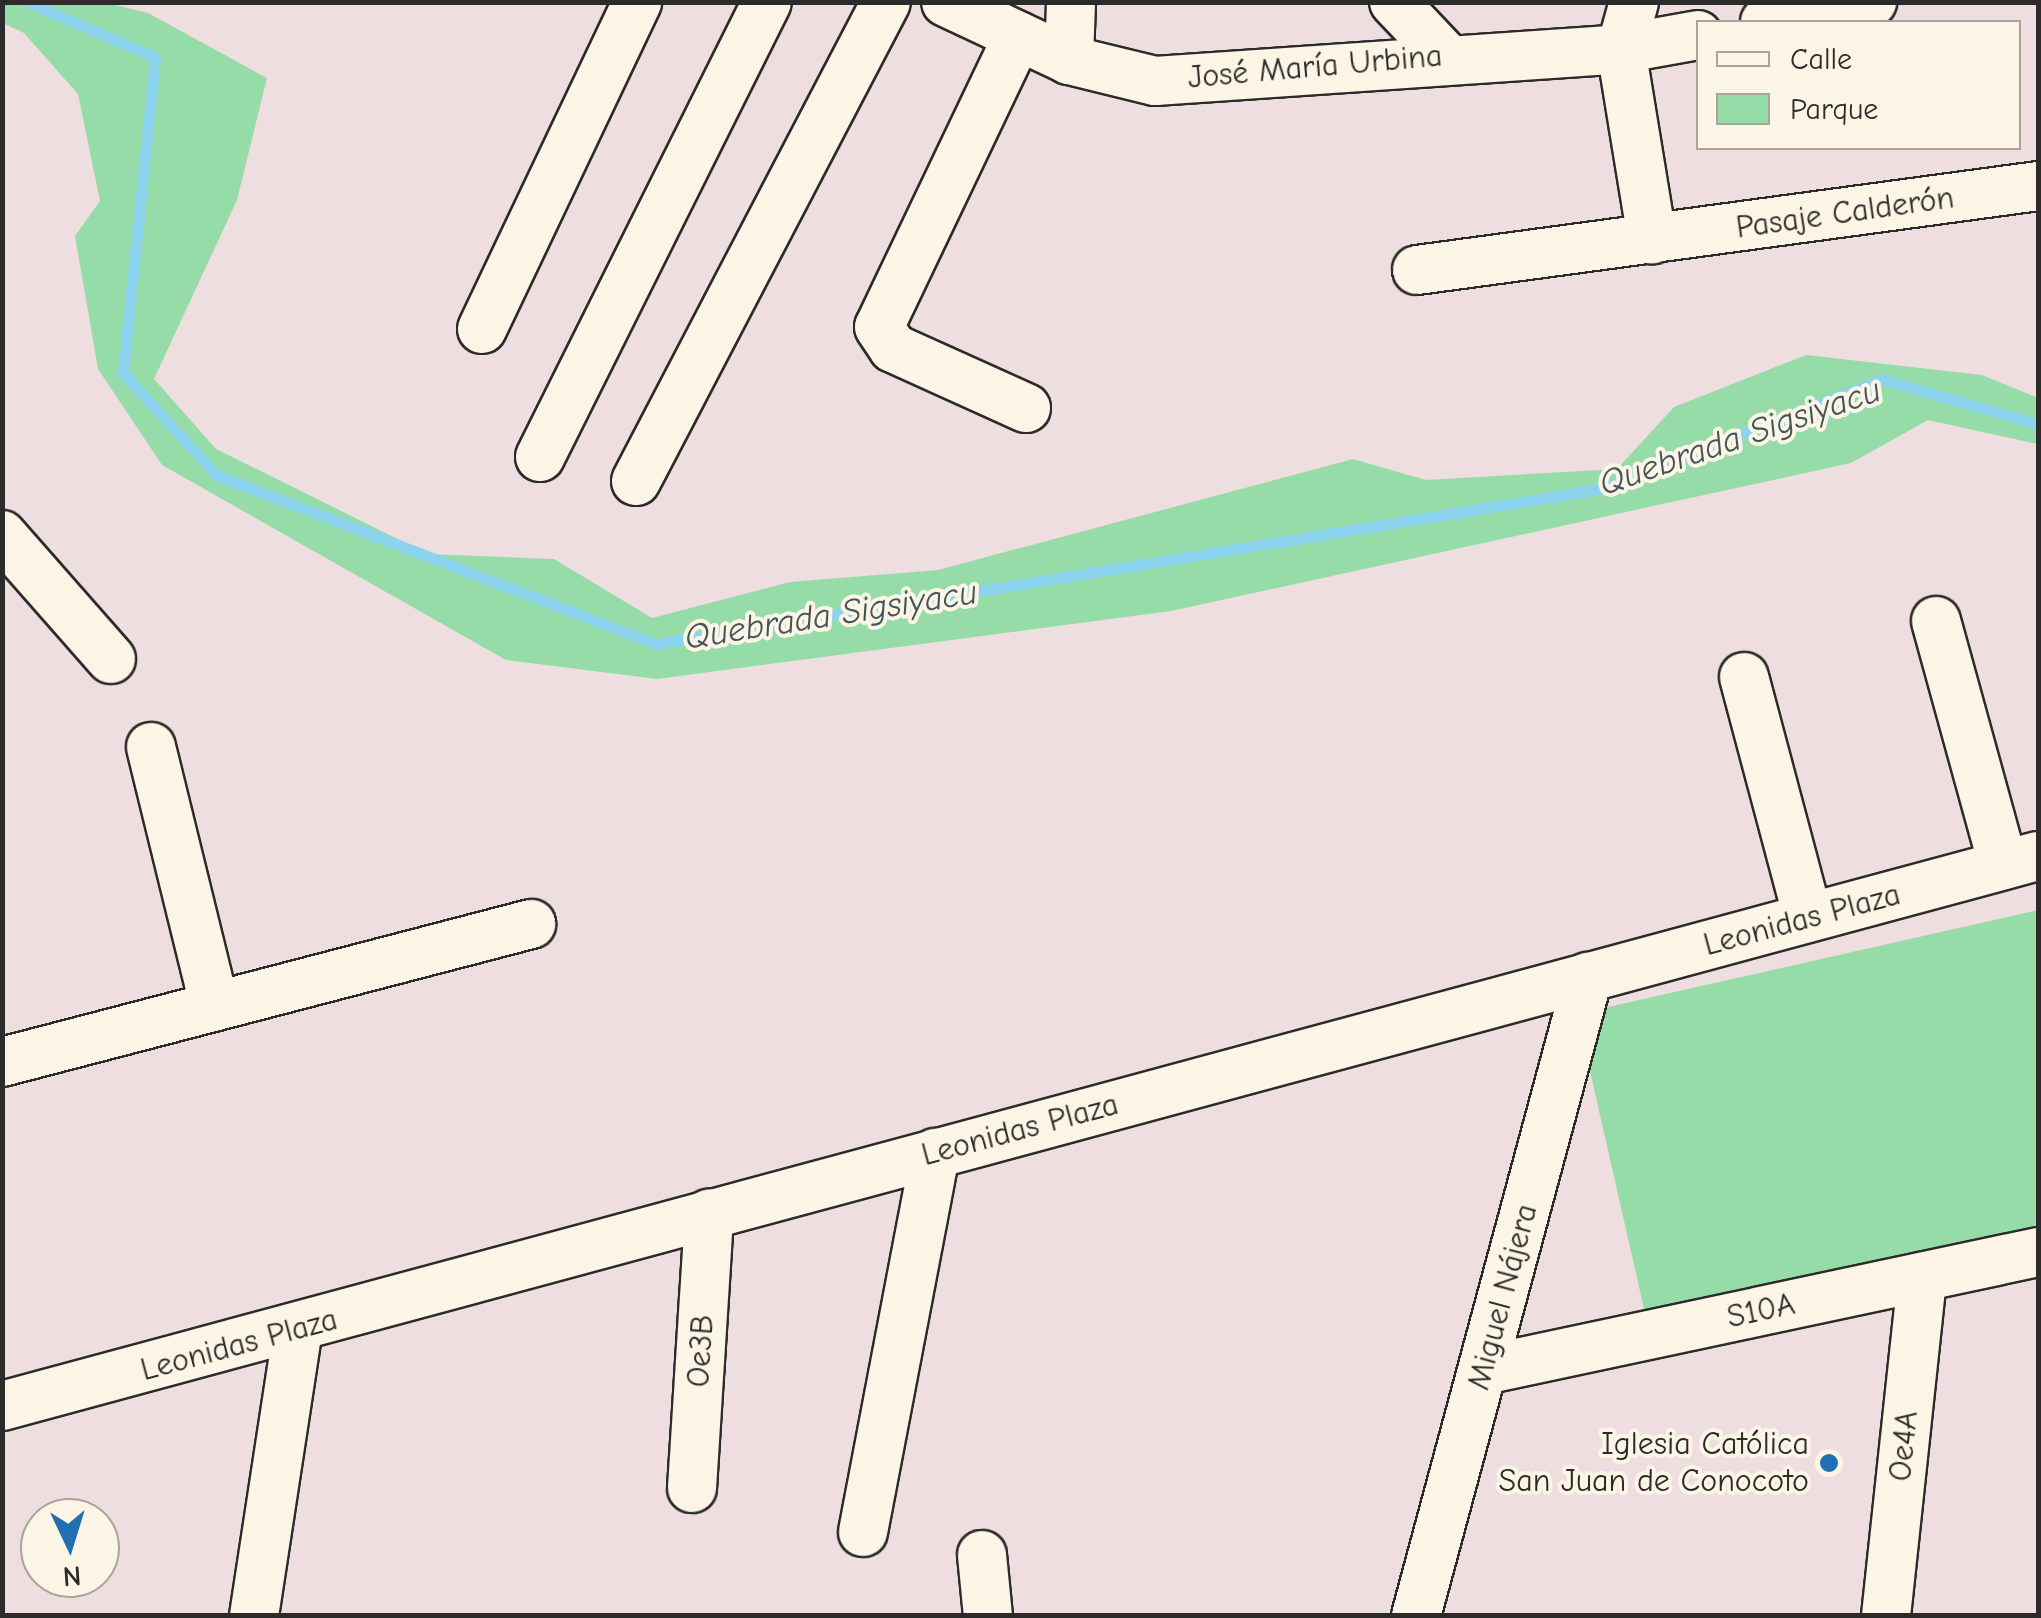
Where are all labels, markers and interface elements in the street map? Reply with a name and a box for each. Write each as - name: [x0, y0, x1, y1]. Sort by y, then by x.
- legend: [1696, 20, 2021, 150]
- street label: José María Urbina: [1186, 37, 1444, 97]
- text: Calle: [1790, 42, 1852, 77]
- text: Parque: [1790, 92, 1878, 127]
- street label: Pasaje Calderón: [1734, 179, 1956, 247]
- water label: Quebrada Sigsiyacu: [1594, 369, 1886, 505]
- water label: Quebrada Sigsiyacu: [682, 571, 980, 659]
- street label: Leonidas Plaza: [1699, 875, 1905, 965]
- street label: Leonidas Plaza: [917, 1085, 1123, 1175]
- street label: Miguel Nájera: [1460, 1200, 1546, 1394]
- street label: S10A: [1724, 1285, 1798, 1337]
- street label: Leonidas Plaza: [136, 1300, 342, 1390]
- street label: Oe3B: [679, 1313, 723, 1389]
- street label: Oe4A: [1881, 1409, 1927, 1483]
- place label: Iglesia Católica San Juan de Conocoto: [1498, 1426, 1809, 1501]
- marker: Iglesia Católica San Juan de Conocoto: [1818, 1452, 1840, 1474]
- north arrow: [20, 1498, 120, 1598]
- text: N: [62, 1559, 82, 1593]

